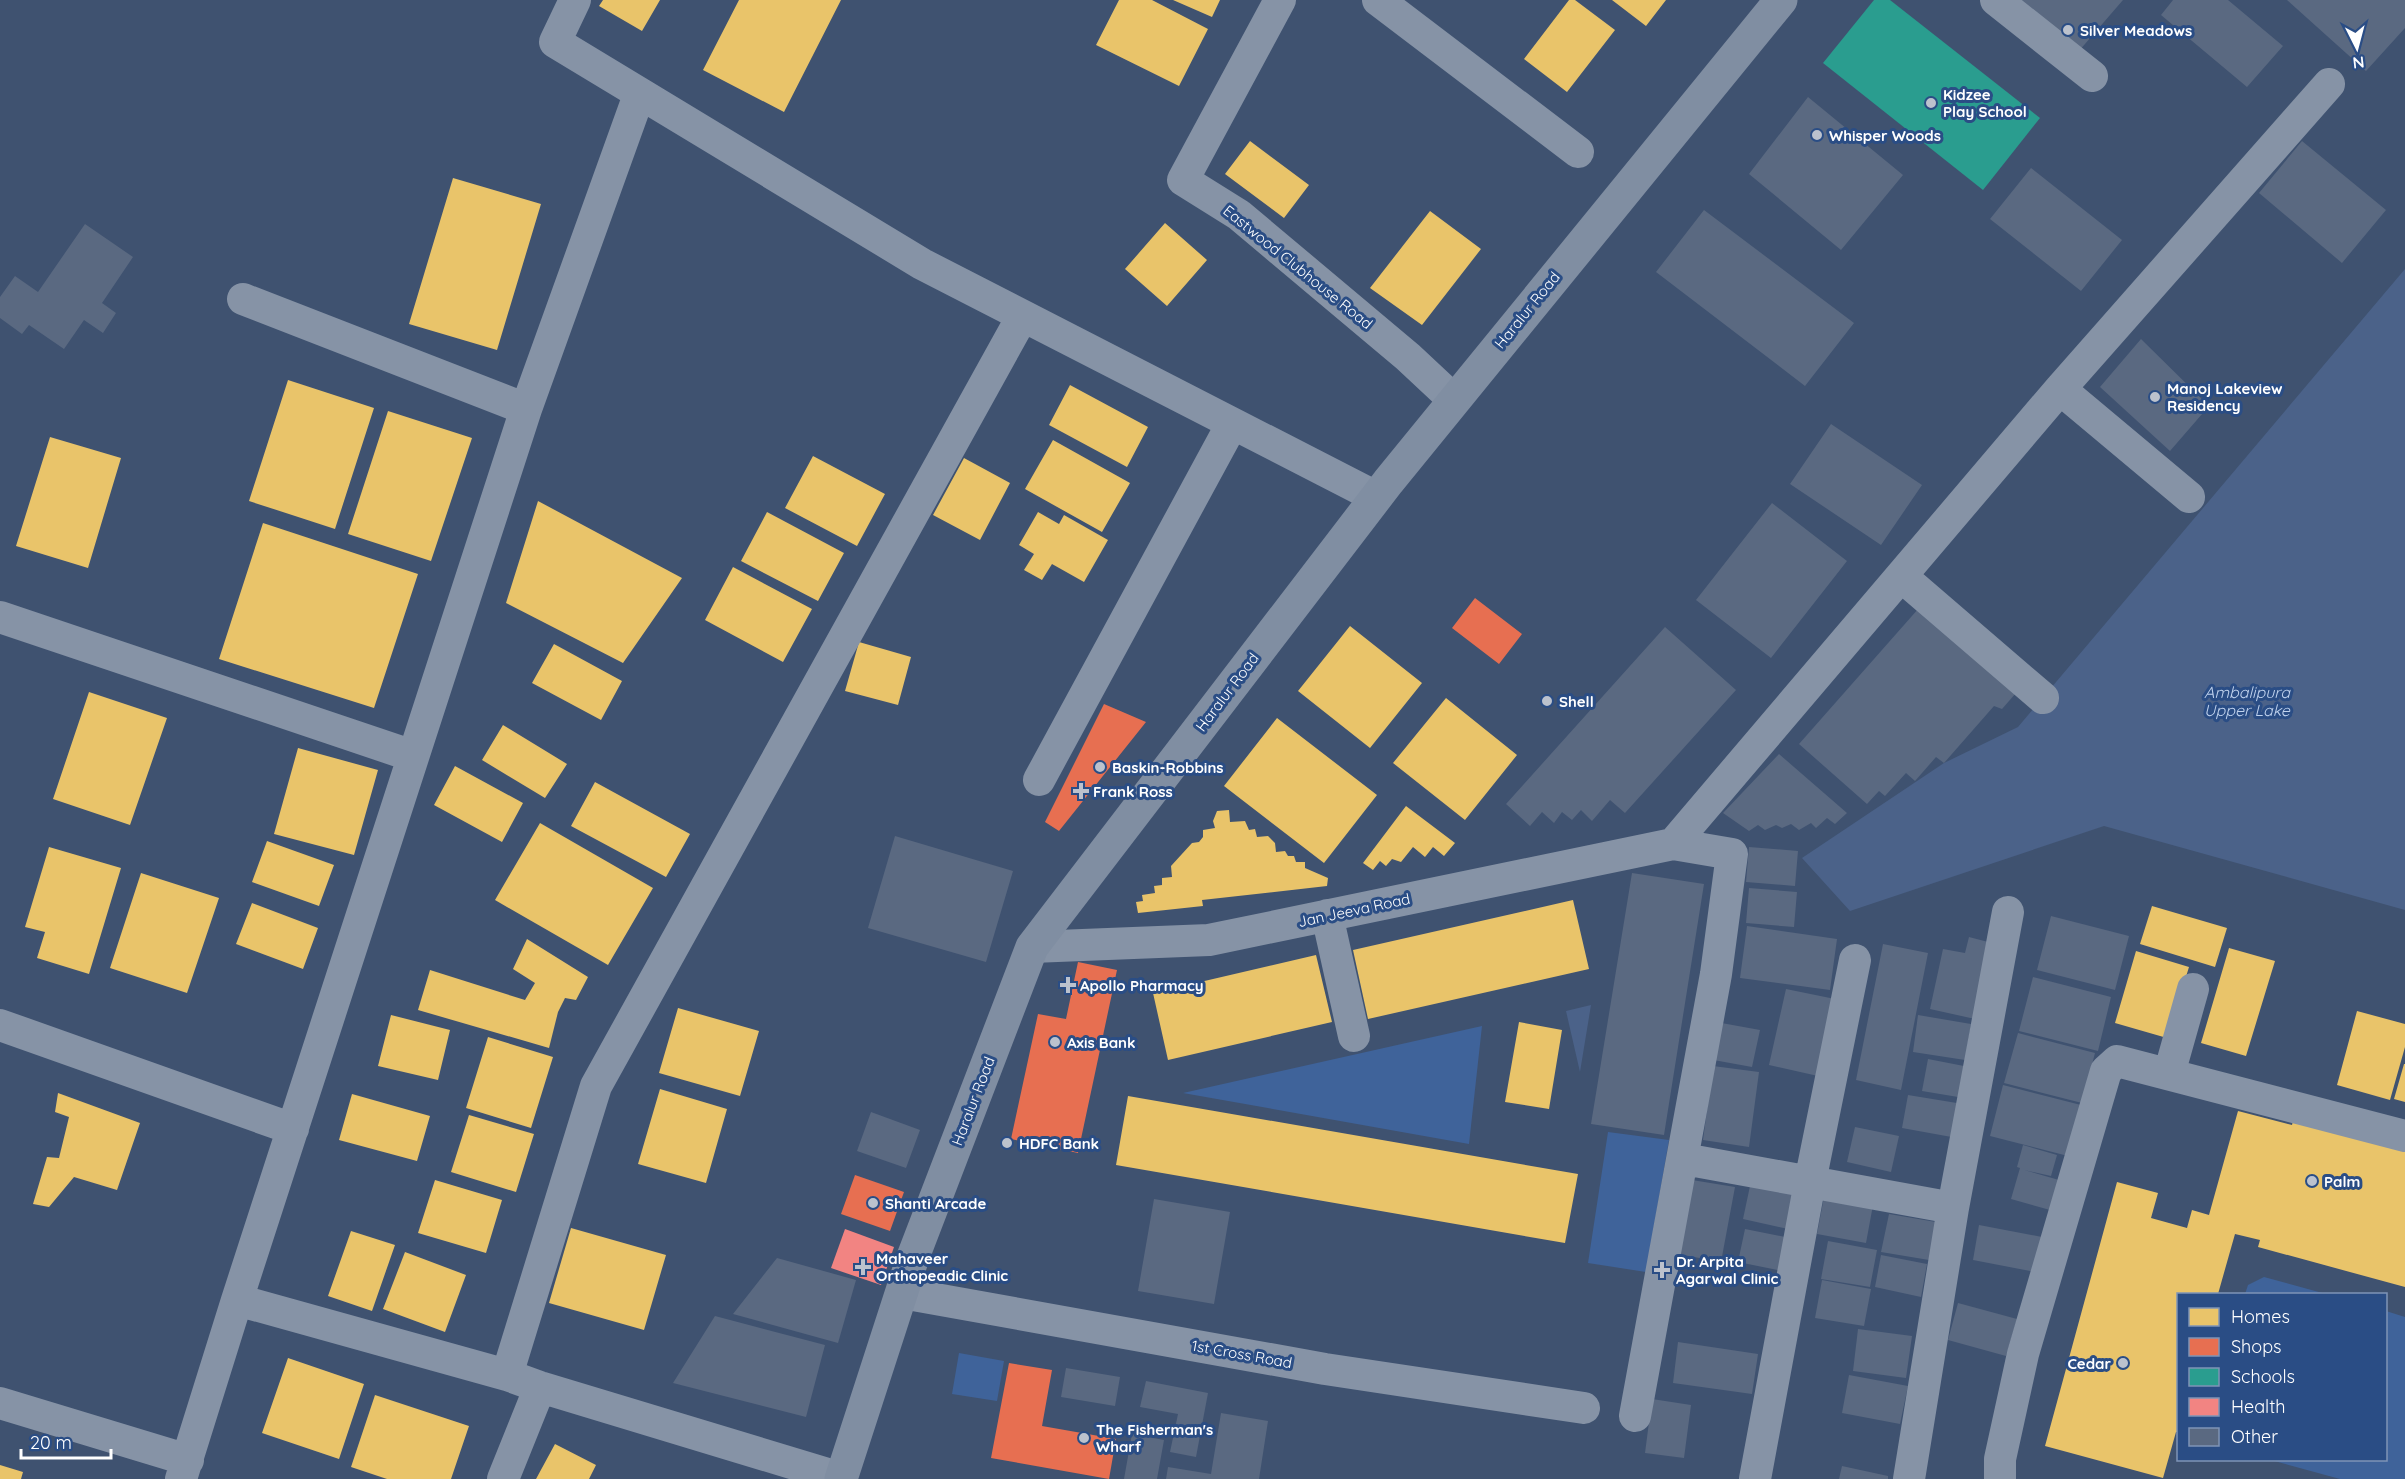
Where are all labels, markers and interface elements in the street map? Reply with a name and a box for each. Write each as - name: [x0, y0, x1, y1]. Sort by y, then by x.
- north arrow: [2327, 18, 2387, 78]
- place label: Silver Meadows: [2080, 21, 2192, 40]
- marker: Silver Meadows: [2061, 23, 2075, 37]
- text: N: [2352, 52, 2365, 73]
- place label: Kidzee Play School: [1943, 85, 2027, 121]
- marker: Kidzee Play School: [1924, 96, 1938, 110]
- place label: Whisper Woods: [1829, 126, 1941, 145]
- marker: Whisper Woods: [1810, 128, 1824, 142]
- street label: Eastwood Clubhouse Road: [1219, 201, 1377, 333]
- street label: Haralur Road: [1490, 268, 1564, 352]
- place label: Manoj Lakeview Residency: [2167, 379, 2283, 415]
- marker: Manoj Lakeview Residency: [2148, 390, 2162, 404]
- street label: Haralur Road: [1191, 649, 1263, 735]
- water label: Ambalipura Upper Lake: [2204, 682, 2291, 720]
- place label: Shell: [1559, 692, 1594, 711]
- marker: Shell: [1540, 694, 1554, 708]
- place label: Baskin-Robbins: [1112, 758, 1224, 777]
- marker: Baskin-Robbins: [1093, 760, 1107, 774]
- place label: Frank Ross: [1093, 782, 1173, 801]
- marker: Frank Ross: [1074, 784, 1088, 798]
- street label: Jan Jeeva Road: [1296, 889, 1412, 931]
- place label: Apollo Pharmacy: [1080, 976, 1204, 995]
- marker: Apollo Pharmacy: [1061, 978, 1075, 992]
- place label: Axis Bank: [1067, 1033, 1136, 1052]
- marker: Axis Bank: [1048, 1035, 1062, 1049]
- street label: Haralur Road: [947, 1054, 999, 1148]
- place label: HDFC Bank: [1019, 1134, 1099, 1153]
- marker: HDFC Bank: [1000, 1136, 1014, 1150]
- place label: Palm: [2324, 1172, 2360, 1191]
- marker: Palm: [2305, 1174, 2319, 1188]
- place label: Shanti Arcade: [885, 1194, 986, 1213]
- marker: Shanti Arcade: [866, 1196, 880, 1210]
- place label: Mahaveer Orthopeadic Clinic: [876, 1249, 1008, 1285]
- place label: Dr. Arpita Agarwal Clinic: [1676, 1252, 1778, 1288]
- marker: Mahaveer Orthopeadic Clinic: [854, 1258, 872, 1276]
- marker: Dr. Arpita Agarwal Clinic: [1653, 1261, 1671, 1279]
- legend: [2177, 1293, 2387, 1461]
- text: Homes: [2231, 1305, 2290, 1328]
- text: Shops: [2231, 1335, 2282, 1358]
- street label: 1st Cross Road: [1190, 1336, 1294, 1372]
- place label: Cedar: [2067, 1354, 2111, 1373]
- marker: Cedar: [2116, 1356, 2130, 1370]
- text: Schools: [2231, 1365, 2295, 1388]
- text: Health: [2231, 1395, 2286, 1418]
- place label: The Fisherman's Wharf: [1096, 1420, 1213, 1456]
- scale bar: [21, 1422, 111, 1460]
- text: Other: [2231, 1425, 2278, 1448]
- text: 20 m: [30, 1431, 72, 1454]
- marker: The Fisherman's Wharf: [1077, 1431, 1091, 1445]

